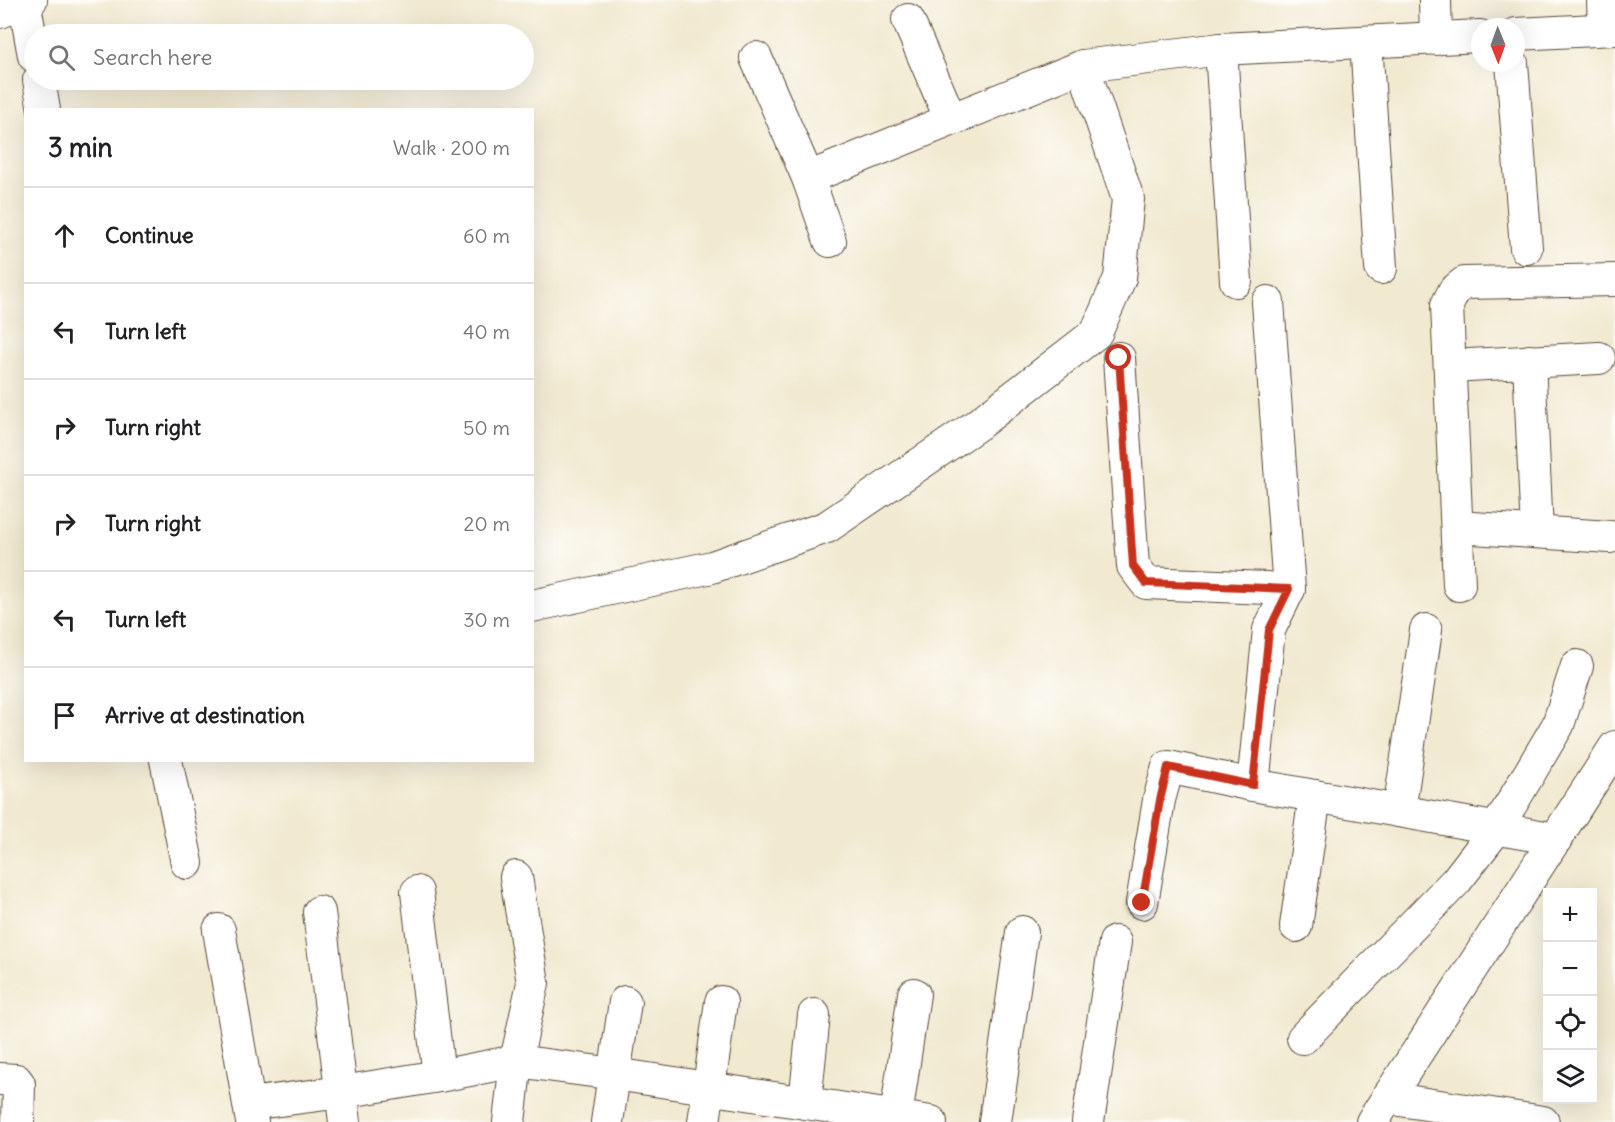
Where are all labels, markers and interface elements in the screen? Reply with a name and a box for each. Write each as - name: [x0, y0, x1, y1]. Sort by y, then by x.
- north arrow: [1471, 18, 1525, 72]
- search box: [24, 24, 534, 90]
- icon: search: [45, 41, 78, 74]
- text: Search here: [93, 43, 212, 71]
- text: 3 min: [48, 131, 113, 164]
- text: Walk · 200 m: [393, 135, 510, 160]
- icon: ahead: [48, 219, 81, 252]
- text: Continue: [105, 221, 194, 249]
- text: 60 m: [463, 223, 510, 248]
- icon: left: [48, 315, 81, 348]
- text: Turn left: [105, 317, 186, 345]
- text: 40 m: [463, 319, 510, 344]
- route start: [1105, 344, 1131, 370]
- icon: right: [48, 411, 81, 444]
- text: Turn right: [105, 413, 201, 441]
- text: 50 m: [463, 415, 510, 440]
- icon: right: [48, 507, 81, 540]
- text: Turn right: [105, 509, 201, 537]
- text: 20 m: [464, 511, 510, 536]
- icon: left: [48, 603, 81, 636]
- text: Turn left: [105, 605, 186, 633]
- text: 30 m: [463, 607, 510, 632]
- icon: arrive: [48, 699, 81, 732]
- text: Arrive at destination: [105, 701, 305, 729]
- map controls: [1543, 888, 1597, 1104]
- button: +: [1543, 888, 1597, 942]
- route end: [1128, 889, 1154, 915]
- button: −: [1543, 942, 1597, 996]
- button: locate: [1543, 996, 1597, 1050]
- button: layers: [1543, 1050, 1597, 1104]

